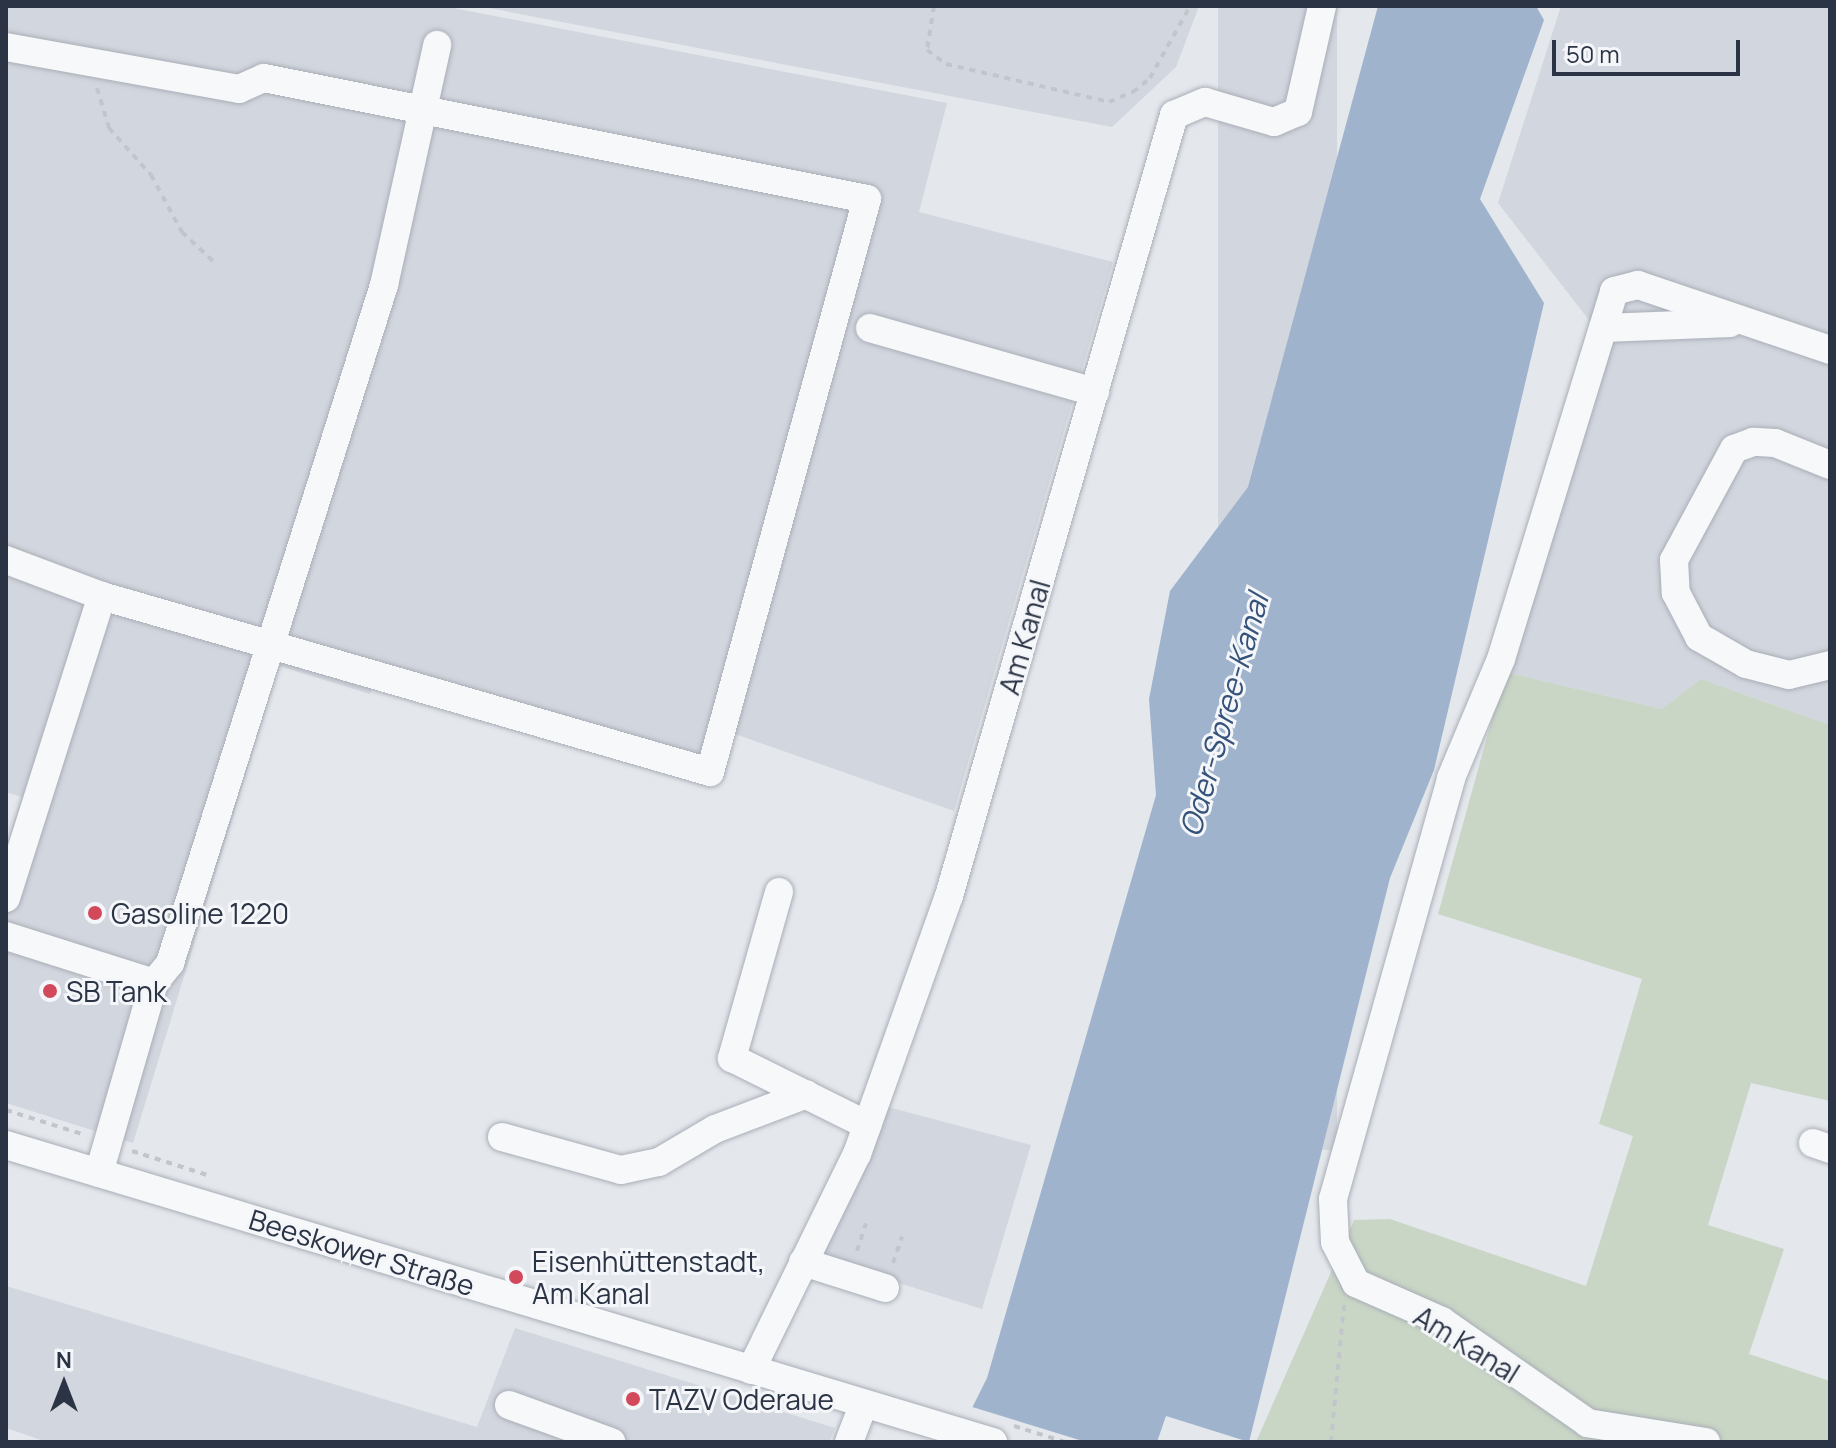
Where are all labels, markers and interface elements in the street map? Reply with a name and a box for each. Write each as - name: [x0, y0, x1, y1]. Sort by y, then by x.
- scale bar: [1556, 24, 1744, 74]
- text: 50 m: [1566, 37, 1620, 70]
- street label: Am Kanal: [992, 576, 1056, 698]
- water label: Oder-Spree-Kanal: [1172, 589, 1276, 841]
- place label: Gasoline 1220: [111, 896, 289, 930]
- marker: Gasoline 1220: [86, 904, 104, 922]
- place label: SB Tank: [66, 974, 167, 1008]
- marker: SB Tank: [41, 982, 59, 1000]
- street label: Beeskower Straße: [245, 1202, 479, 1302]
- place label: Eisenhüttenstadt, Am Kanal: [532, 1244, 765, 1310]
- marker: Eisenhüttenstadt, Am Kanal: [507, 1268, 525, 1286]
- street label: Am Kanal: [1408, 1298, 1526, 1390]
- north arrow: [24, 1344, 104, 1424]
- text: N: [56, 1345, 72, 1375]
- place label: TAZV Oderaue: [649, 1382, 834, 1416]
- marker: TAZV Oderaue: [624, 1390, 642, 1408]

